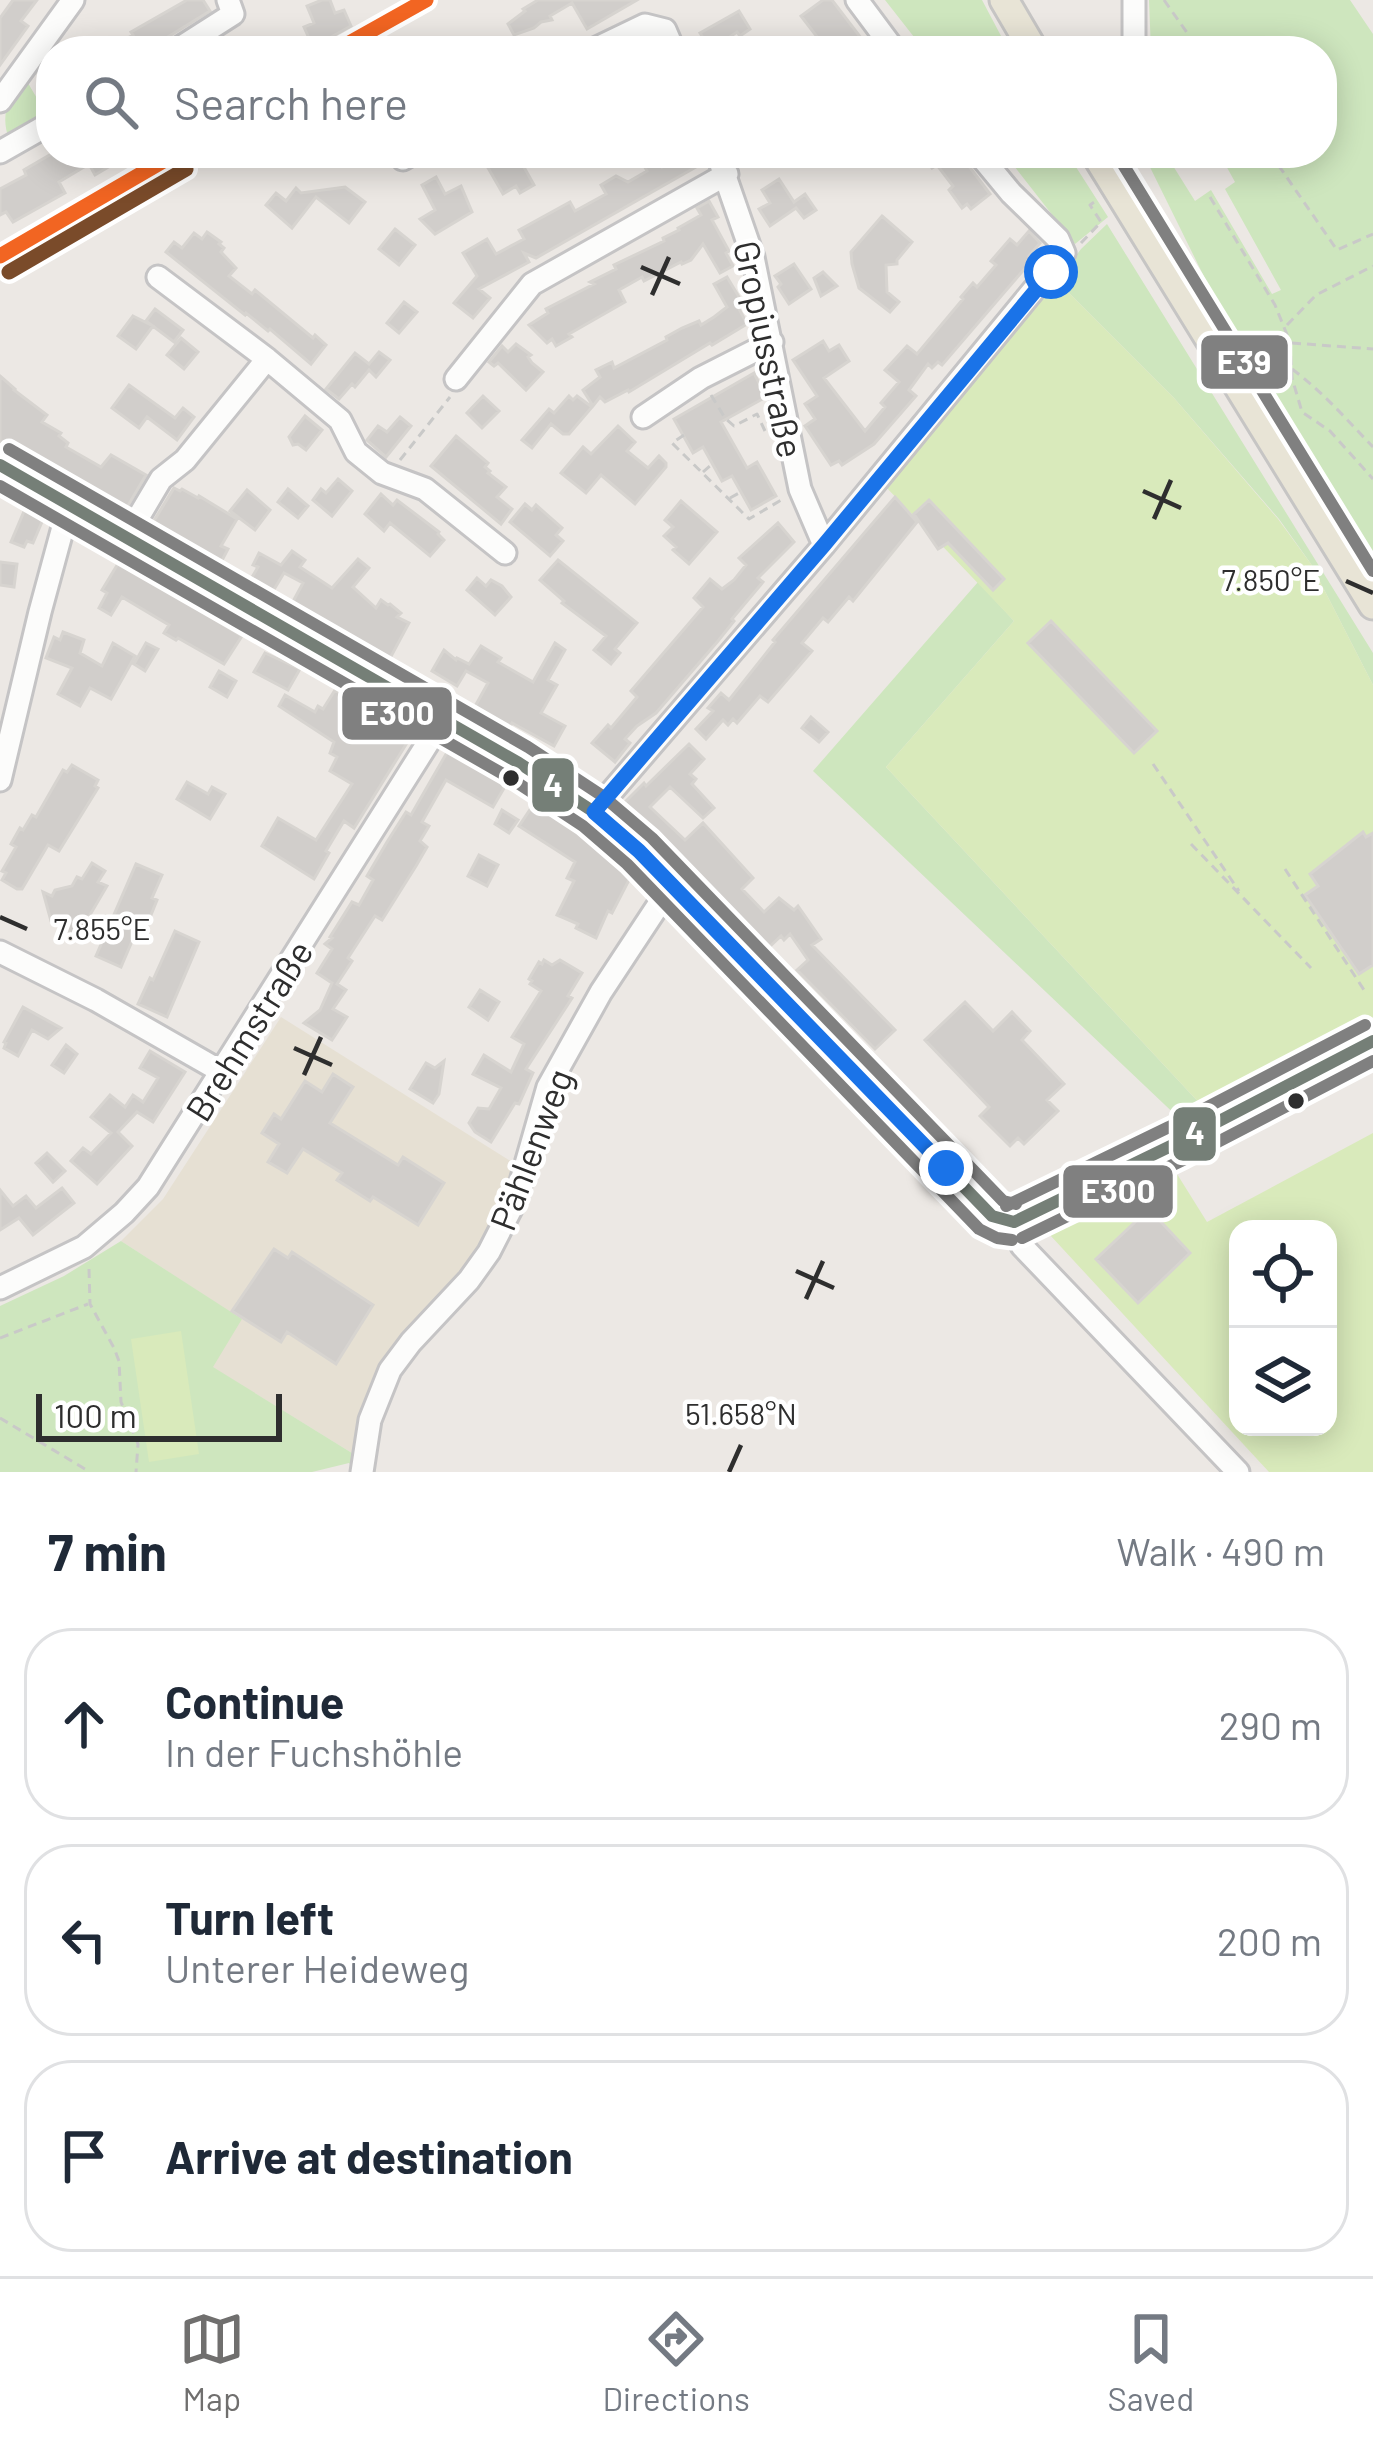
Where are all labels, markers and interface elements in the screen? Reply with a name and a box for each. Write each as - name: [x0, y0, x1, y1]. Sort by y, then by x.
- search box: [36, 36, 1337, 168]
- icon: search: [78, 69, 144, 135]
- text: Search here: [174, 75, 408, 129]
- street label: Gropiusstraße: [726, 237, 814, 461]
- route start: [1024, 245, 1078, 299]
- line badge: E39: [1199, 333, 1290, 391]
- text: E39: [1217, 341, 1271, 381]
- text: 7.850°E: [1222, 561, 1320, 597]
- line badge: E300: [340, 685, 454, 742]
- text: E300: [360, 692, 434, 732]
- line badge: 4: [530, 756, 576, 814]
- text: 4: [543, 764, 563, 804]
- unlabelled marker: [500, 767, 522, 789]
- text: 7.855°E: [53, 910, 151, 946]
- street label: Brehmstraße: [175, 932, 321, 1128]
- street label: Pählenweg: [480, 1062, 580, 1236]
- unlabelled marker: [1285, 1090, 1307, 1112]
- line badge: 4: [1171, 1105, 1218, 1163]
- text: 4: [1185, 1112, 1205, 1152]
- route end: [919, 1141, 973, 1195]
- line badge: E300: [1061, 1163, 1175, 1220]
- text: E300: [1081, 1170, 1155, 1210]
- map controls: [1229, 1220, 1337, 1436]
- button: locate: [1229, 1220, 1337, 1328]
- button: layers: [1229, 1328, 1337, 1436]
- scale bar: [36, 1388, 282, 1441]
- text: 100 m: [54, 1395, 137, 1435]
- text: 51.658°N: [685, 1395, 797, 1431]
- text: 7 min: [48, 1520, 167, 1581]
- text: Walk · 490 m: [1116, 1527, 1325, 1574]
- text: Continue: [165, 1674, 344, 1728]
- icon: ahead: [51, 1691, 117, 1757]
- text: 290 m: [1219, 1701, 1322, 1748]
- text: In der Fuchshöhle: [165, 1728, 463, 1775]
- text: Turn left: [165, 1890, 334, 1944]
- icon: left: [51, 1907, 117, 1973]
- text: 200 m: [1217, 1917, 1322, 1964]
- text: Unterer Heideweg: [165, 1944, 469, 1991]
- icon: arrive: [51, 2123, 117, 2189]
- text: Arrive at destination: [165, 2129, 573, 2183]
- tab: Map: [179, 2306, 245, 2418]
- tab: Directions: [602, 2306, 750, 2418]
- tab: Saved: [1108, 2306, 1194, 2418]

